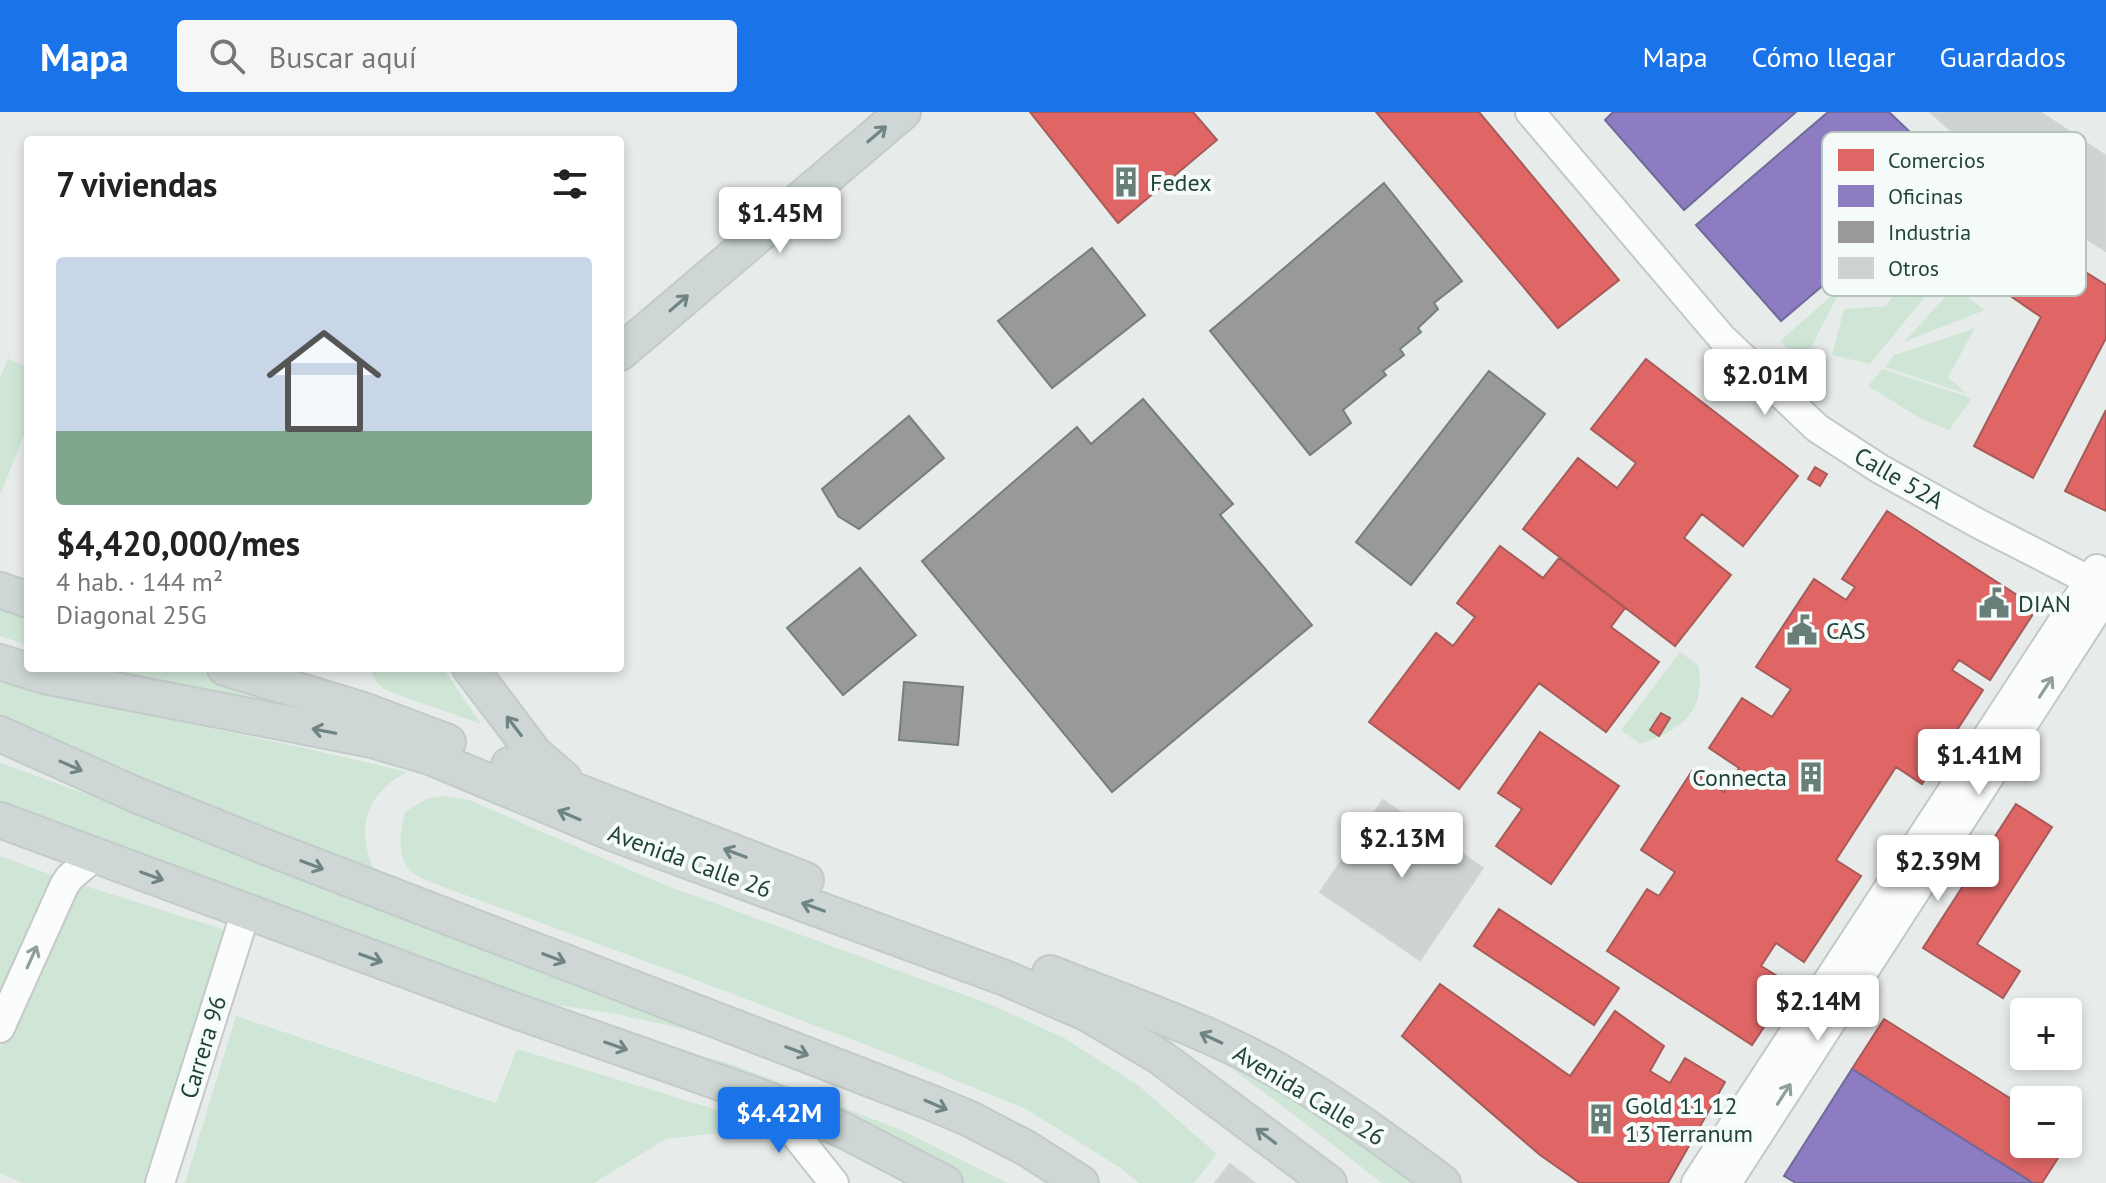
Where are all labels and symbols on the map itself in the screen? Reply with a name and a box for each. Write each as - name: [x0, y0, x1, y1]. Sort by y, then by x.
- one-way arrow: [866, 125, 887, 143]
- legend: [1822, 132, 2086, 296]
- text: Comercios: [1888, 146, 1985, 174]
- building icon: Fedex: [1109, 165, 1143, 199]
- place label: Fedex: [1150, 167, 1212, 198]
- text: Oficinas: [1888, 182, 1963, 210]
- pin: $1.45M: [715, 187, 845, 255]
- text: Industria: [1888, 218, 1971, 246]
- text: Otros: [1888, 254, 1939, 282]
- one-way arrow: [669, 294, 689, 312]
- pin: $2.01M: [1700, 349, 1830, 417]
- street label: Calle 52A: [1849, 440, 1949, 516]
- public building icon: DIAN: [1977, 586, 2011, 620]
- place label: DIAN: [2018, 588, 2071, 619]
- public building icon: CAS: [1785, 613, 1819, 647]
- place label: CAS: [1826, 615, 1866, 646]
- one-way arrow: [2038, 677, 2055, 699]
- one-way arrow: [505, 715, 522, 737]
- one-way arrow: [312, 723, 338, 738]
- pin: $1.41M: [1914, 729, 2044, 797]
- one-way arrow: [59, 759, 83, 774]
- building icon: Connecta: [1794, 760, 1828, 794]
- place label: Connecta: [1692, 762, 1787, 793]
- one-way arrow: [557, 807, 582, 822]
- pin: $2.13M: [1337, 812, 1467, 880]
- street label: Avenida Calle 26: [604, 817, 776, 905]
- pin: $2.39M: [1873, 835, 2003, 903]
- one-way arrow: [723, 845, 748, 859]
- one-way arrow: [299, 859, 324, 873]
- one-way arrow: [139, 870, 164, 885]
- one-way arrow: [801, 899, 825, 913]
- one-way arrow: [25, 945, 40, 969]
- one-way arrow: [358, 952, 383, 966]
- one-way arrow: [542, 952, 566, 966]
- pin: $2.14M: [1753, 975, 1883, 1043]
- street label: Carrera 96: [173, 992, 233, 1102]
- one-way arrow: [1199, 1030, 1223, 1045]
- street label: Avenida Calle 26: [1228, 1038, 1390, 1152]
- one-way arrow: [603, 1040, 628, 1055]
- one-way arrow: [784, 1045, 809, 1059]
- one-way arrow: [1776, 1083, 1792, 1106]
- pin: $4.42M: [714, 1087, 844, 1155]
- place label: Gold 11 12 13 Terranum: [1625, 1090, 1753, 1149]
- one-way arrow: [923, 1098, 948, 1113]
- building icon: Gold 11 12 13 Terranum: [1584, 1102, 1618, 1136]
- one-way arrow: [1256, 1127, 1278, 1144]

